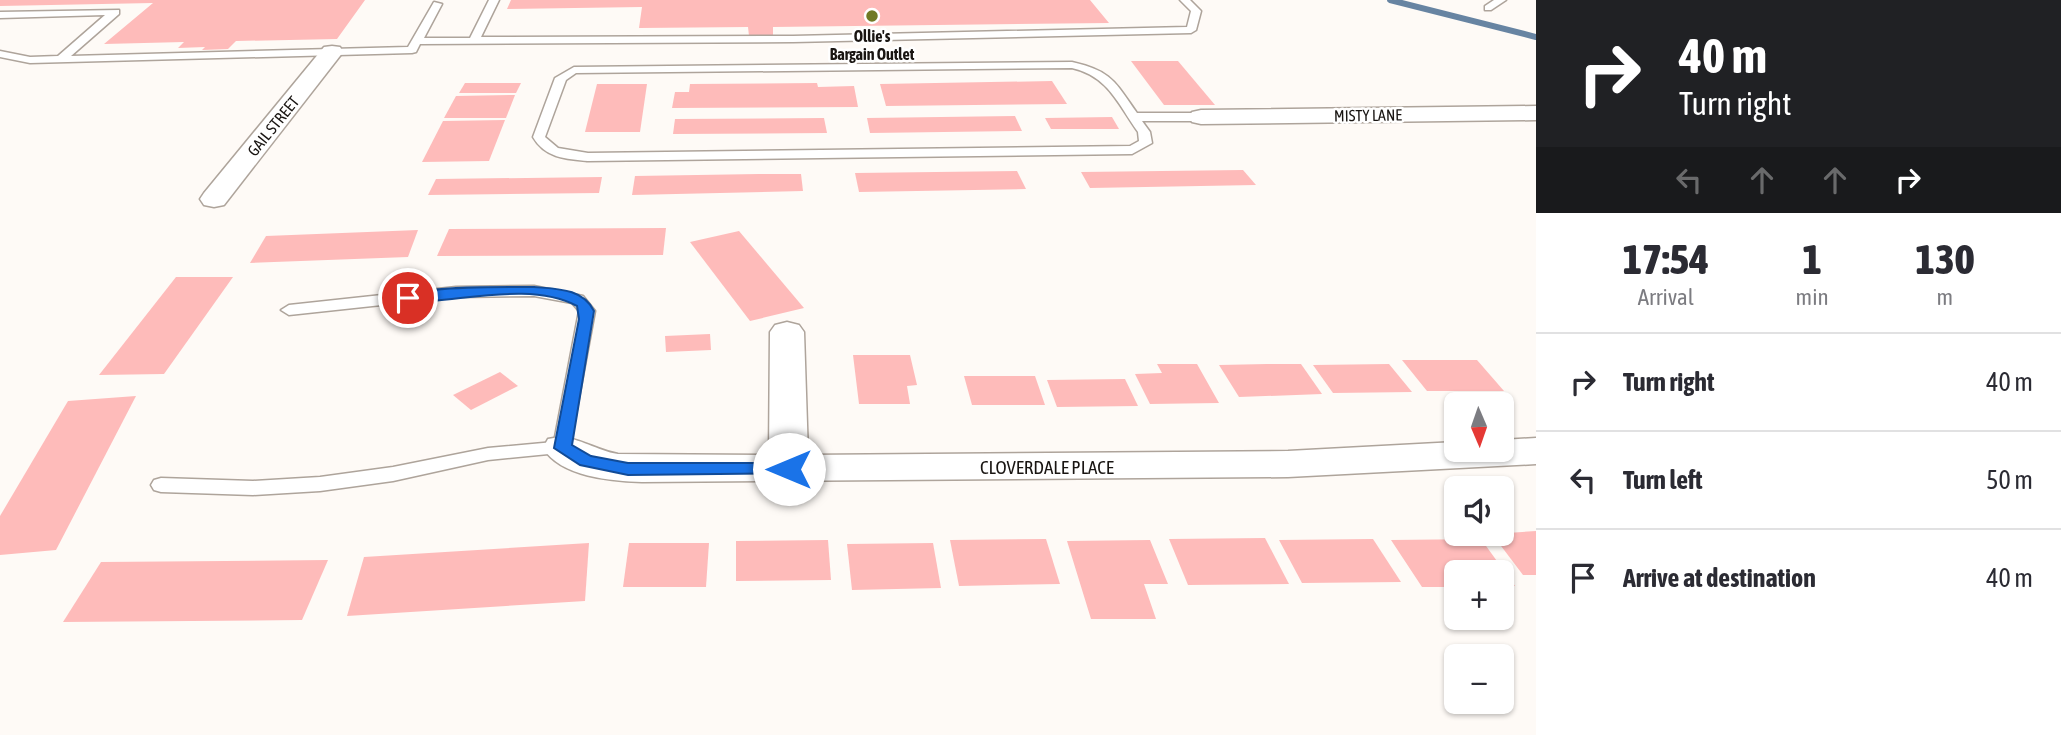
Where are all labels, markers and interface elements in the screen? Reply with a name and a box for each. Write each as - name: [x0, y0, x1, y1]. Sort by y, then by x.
- marker: Ollie's Bargain Outlet: [864, 8, 880, 24]
- place label: Ollie's Bargain Outlet: [830, 27, 915, 63]
- text: 40 m: [1679, 27, 1767, 83]
- icon: right: [1564, 28, 1655, 119]
- text: Turn right: [1679, 85, 1792, 122]
- street label: GAIL STREET: [244, 93, 302, 159]
- street label: MISTY LANE: [1334, 105, 1402, 125]
- icon: left: [1670, 161, 1708, 199]
- icon: ahead: [1743, 161, 1781, 199]
- icon: ahead: [1816, 161, 1854, 199]
- icon: right: [1889, 161, 1927, 199]
- text: 17:54: [1623, 235, 1709, 283]
- text: 1: [1802, 235, 1822, 283]
- text: 130: [1915, 235, 1974, 283]
- pin: [378, 268, 438, 328]
- icon: arrive: [389, 279, 427, 317]
- text: Arrival: [1638, 284, 1694, 310]
- text: min: [1796, 284, 1829, 310]
- text: m: [1937, 284, 1953, 310]
- icon: right: [1564, 363, 1602, 401]
- text: Turn right: [1623, 367, 1714, 397]
- text: 40 m: [1986, 367, 2033, 397]
- north arrow: [1444, 392, 1514, 462]
- map controls: [1444, 392, 1514, 714]
- position arrow: [752, 432, 826, 506]
- street label: CLOVERDALE PLACE: [980, 456, 1114, 478]
- icon: left: [1564, 461, 1602, 499]
- text: Turn left: [1623, 465, 1703, 495]
- text: 50 m: [1986, 465, 2033, 495]
- button: sound: [1444, 476, 1514, 546]
- icon: arrive: [1564, 559, 1602, 597]
- button: +: [1444, 560, 1514, 630]
- text: Arrive at destination: [1623, 563, 1816, 593]
- text: 40 m: [1986, 563, 2033, 593]
- button: −: [1444, 644, 1514, 714]

